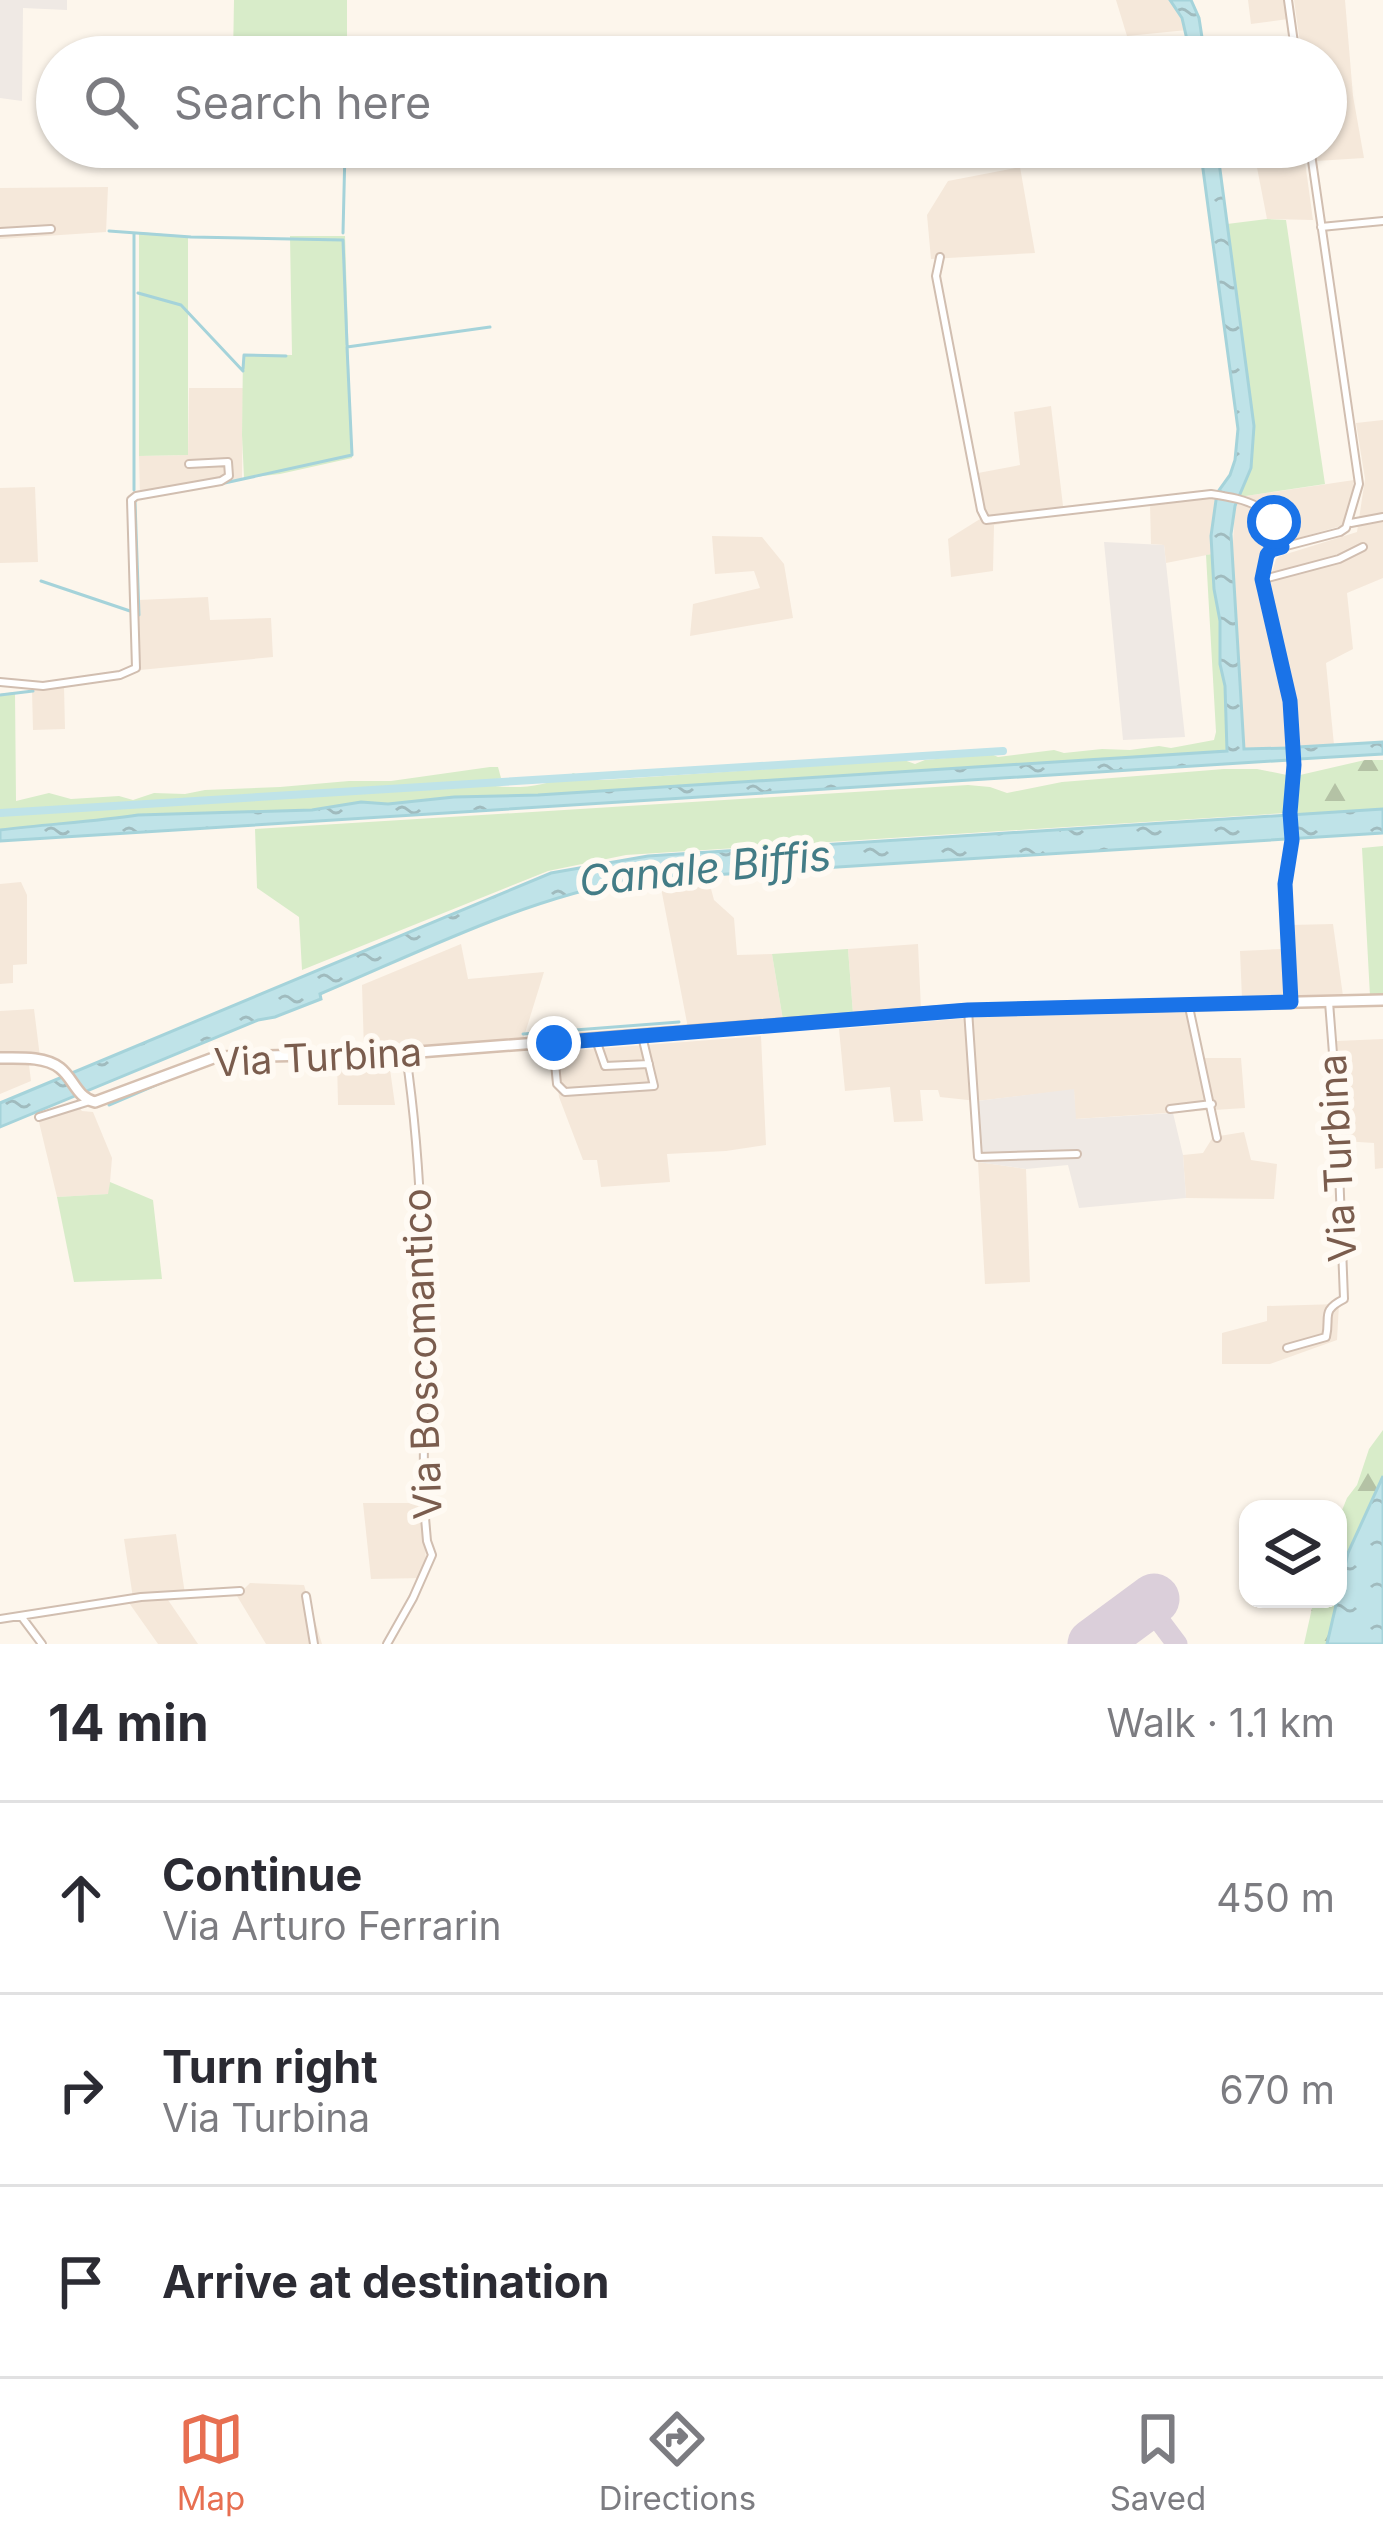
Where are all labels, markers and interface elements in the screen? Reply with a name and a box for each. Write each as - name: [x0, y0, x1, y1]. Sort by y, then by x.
- search box: [36, 36, 1347, 168]
- icon: search: [78, 69, 144, 135]
- text: Search here: [174, 75, 431, 130]
- route start: [1247, 495, 1301, 549]
- water label: Canale Biffis: [577, 829, 833, 906]
- route end: [527, 1016, 581, 1070]
- street label: Via Turbina: [213, 1028, 423, 1085]
- street label: Via Turbina: [1308, 1053, 1365, 1263]
- street label: Via Boscomantico: [392, 1188, 451, 1520]
- map controls: [1239, 1500, 1347, 1608]
- button: layers: [1239, 1500, 1347, 1608]
- text: 14 min: [48, 1692, 209, 1753]
- text: Walk · 1.1 km: [1107, 1699, 1335, 1746]
- text: Continue: [162, 1847, 362, 1902]
- icon: ahead: [48, 1865, 114, 1931]
- text: 450 m: [1216, 1874, 1335, 1921]
- text: Via Arturo Ferrarin: [162, 1902, 502, 1949]
- text: Turn right: [162, 2039, 378, 2094]
- icon: right: [48, 2057, 114, 2123]
- text: 670 m: [1220, 2066, 1335, 2113]
- text: Via Turbina: [162, 2094, 370, 2141]
- icon: arrive: [48, 2249, 114, 2315]
- text: Arrive at destination: [162, 2254, 609, 2309]
- tab: Map: [177, 2406, 245, 2518]
- tab: Directions: [599, 2406, 756, 2518]
- tab: Saved: [1110, 2406, 1206, 2518]

